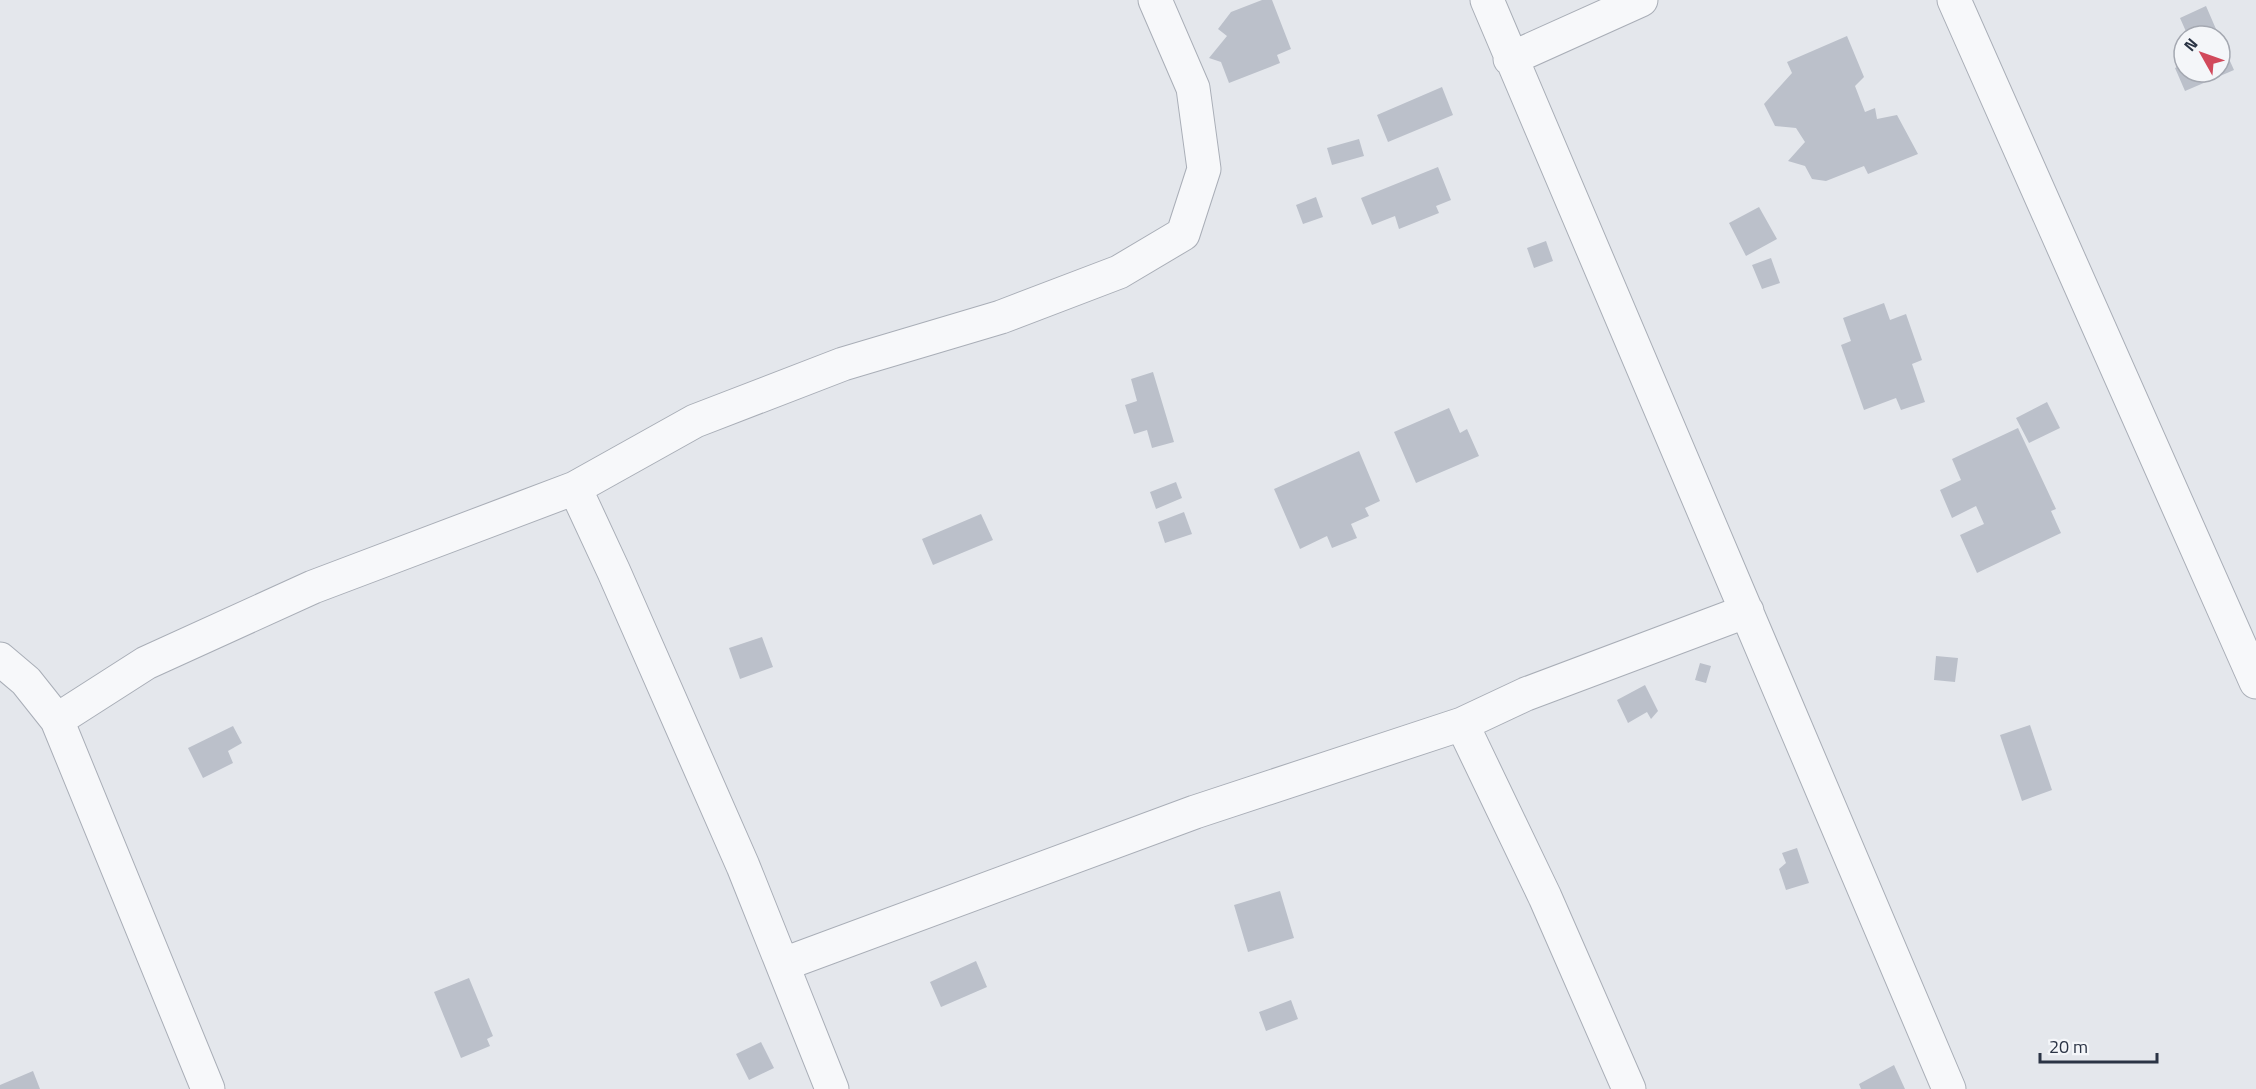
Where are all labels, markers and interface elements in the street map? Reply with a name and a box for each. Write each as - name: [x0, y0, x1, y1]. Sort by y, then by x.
- north arrow: [2172, 24, 2232, 84]
- text: N: [2178, 32, 2203, 56]
- scale bar: [2040, 1026, 2157, 1064]
- text: 20 m: [2049, 1033, 2088, 1060]

